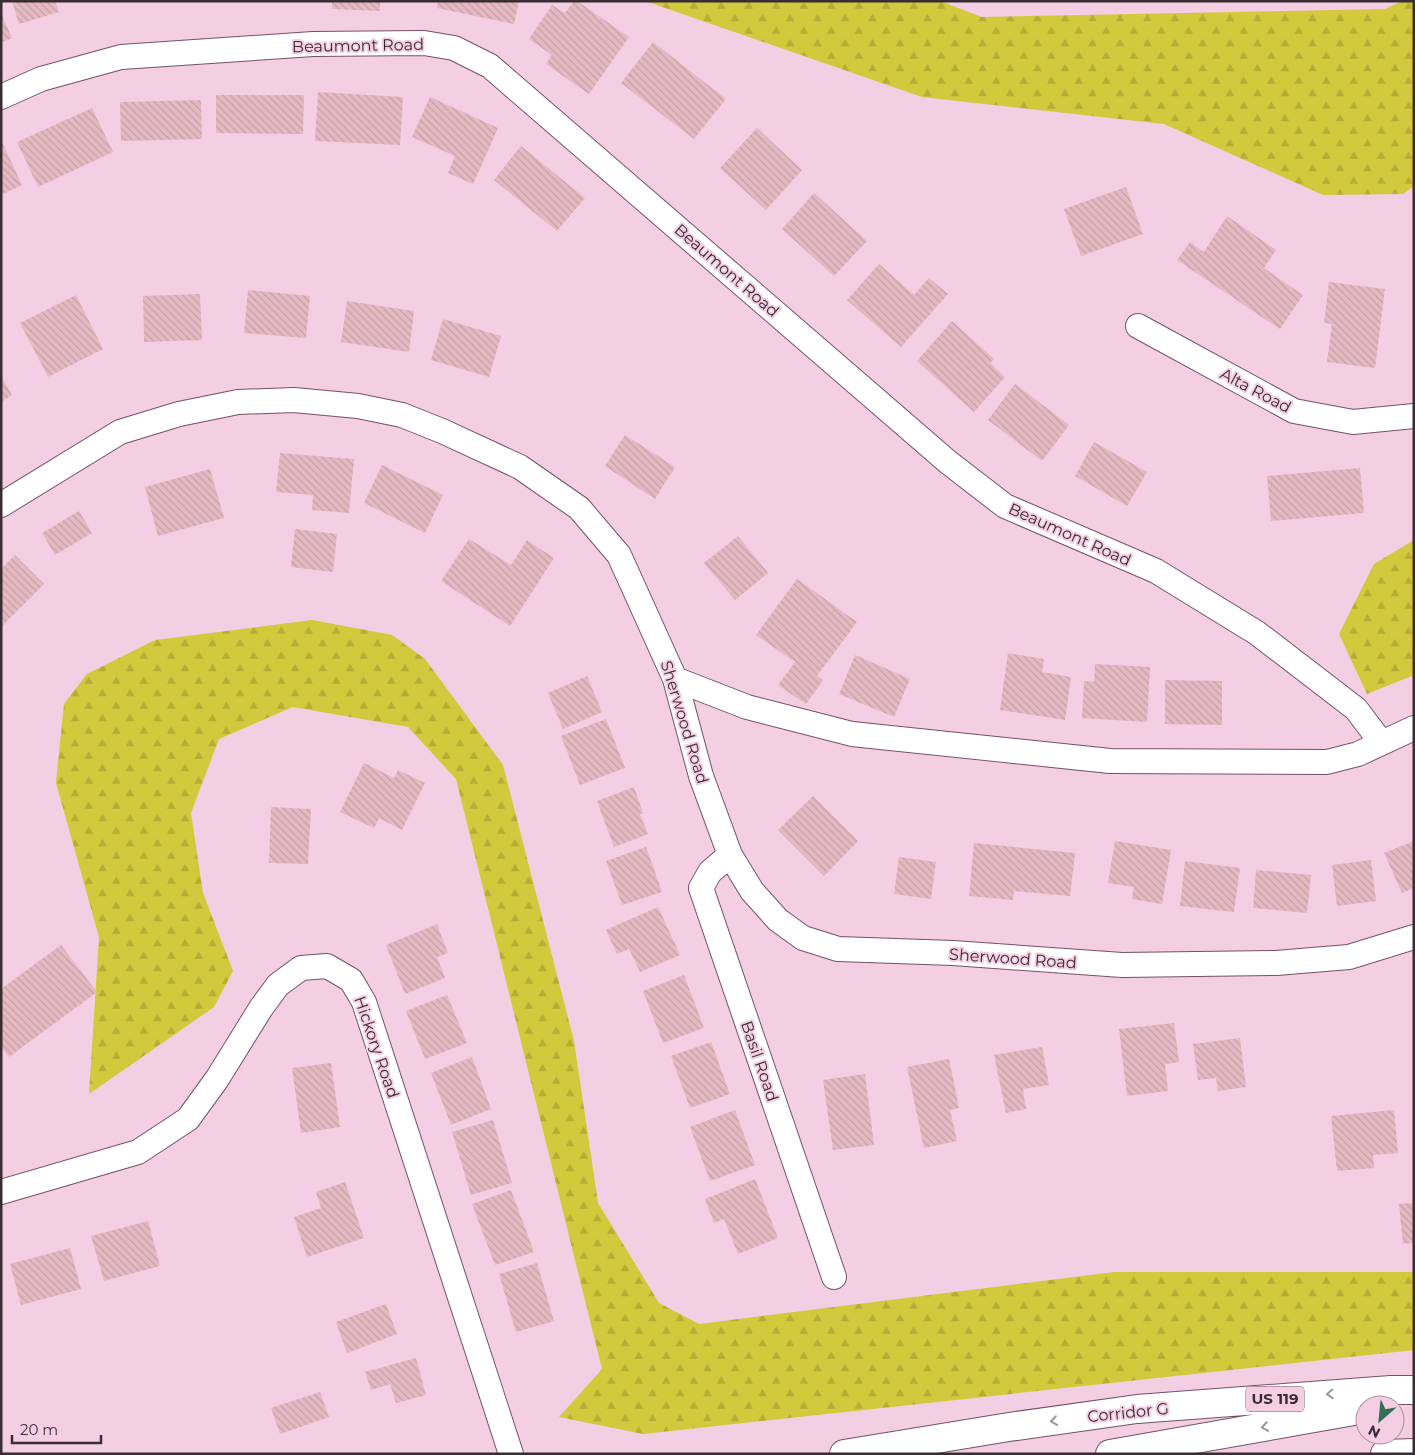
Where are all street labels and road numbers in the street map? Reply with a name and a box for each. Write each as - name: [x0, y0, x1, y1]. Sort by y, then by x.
- street label: Beaumont Road: [292, 35, 424, 56]
- street label: Beaumont Road: [671, 220, 783, 321]
- street label: Alta Road: [1217, 364, 1294, 417]
- street label: Beaumont Road: [1006, 499, 1134, 570]
- street label: Sherwood Road: [657, 658, 712, 786]
- street label: Sherwood Road: [949, 945, 1077, 972]
- street label: Hickory Road: [350, 994, 403, 1101]
- street label: Basil Road: [737, 1018, 782, 1104]
- road number: US 119: [1246, 1386, 1304, 1412]
- street label: Corridor G: [1086, 1399, 1170, 1426]

